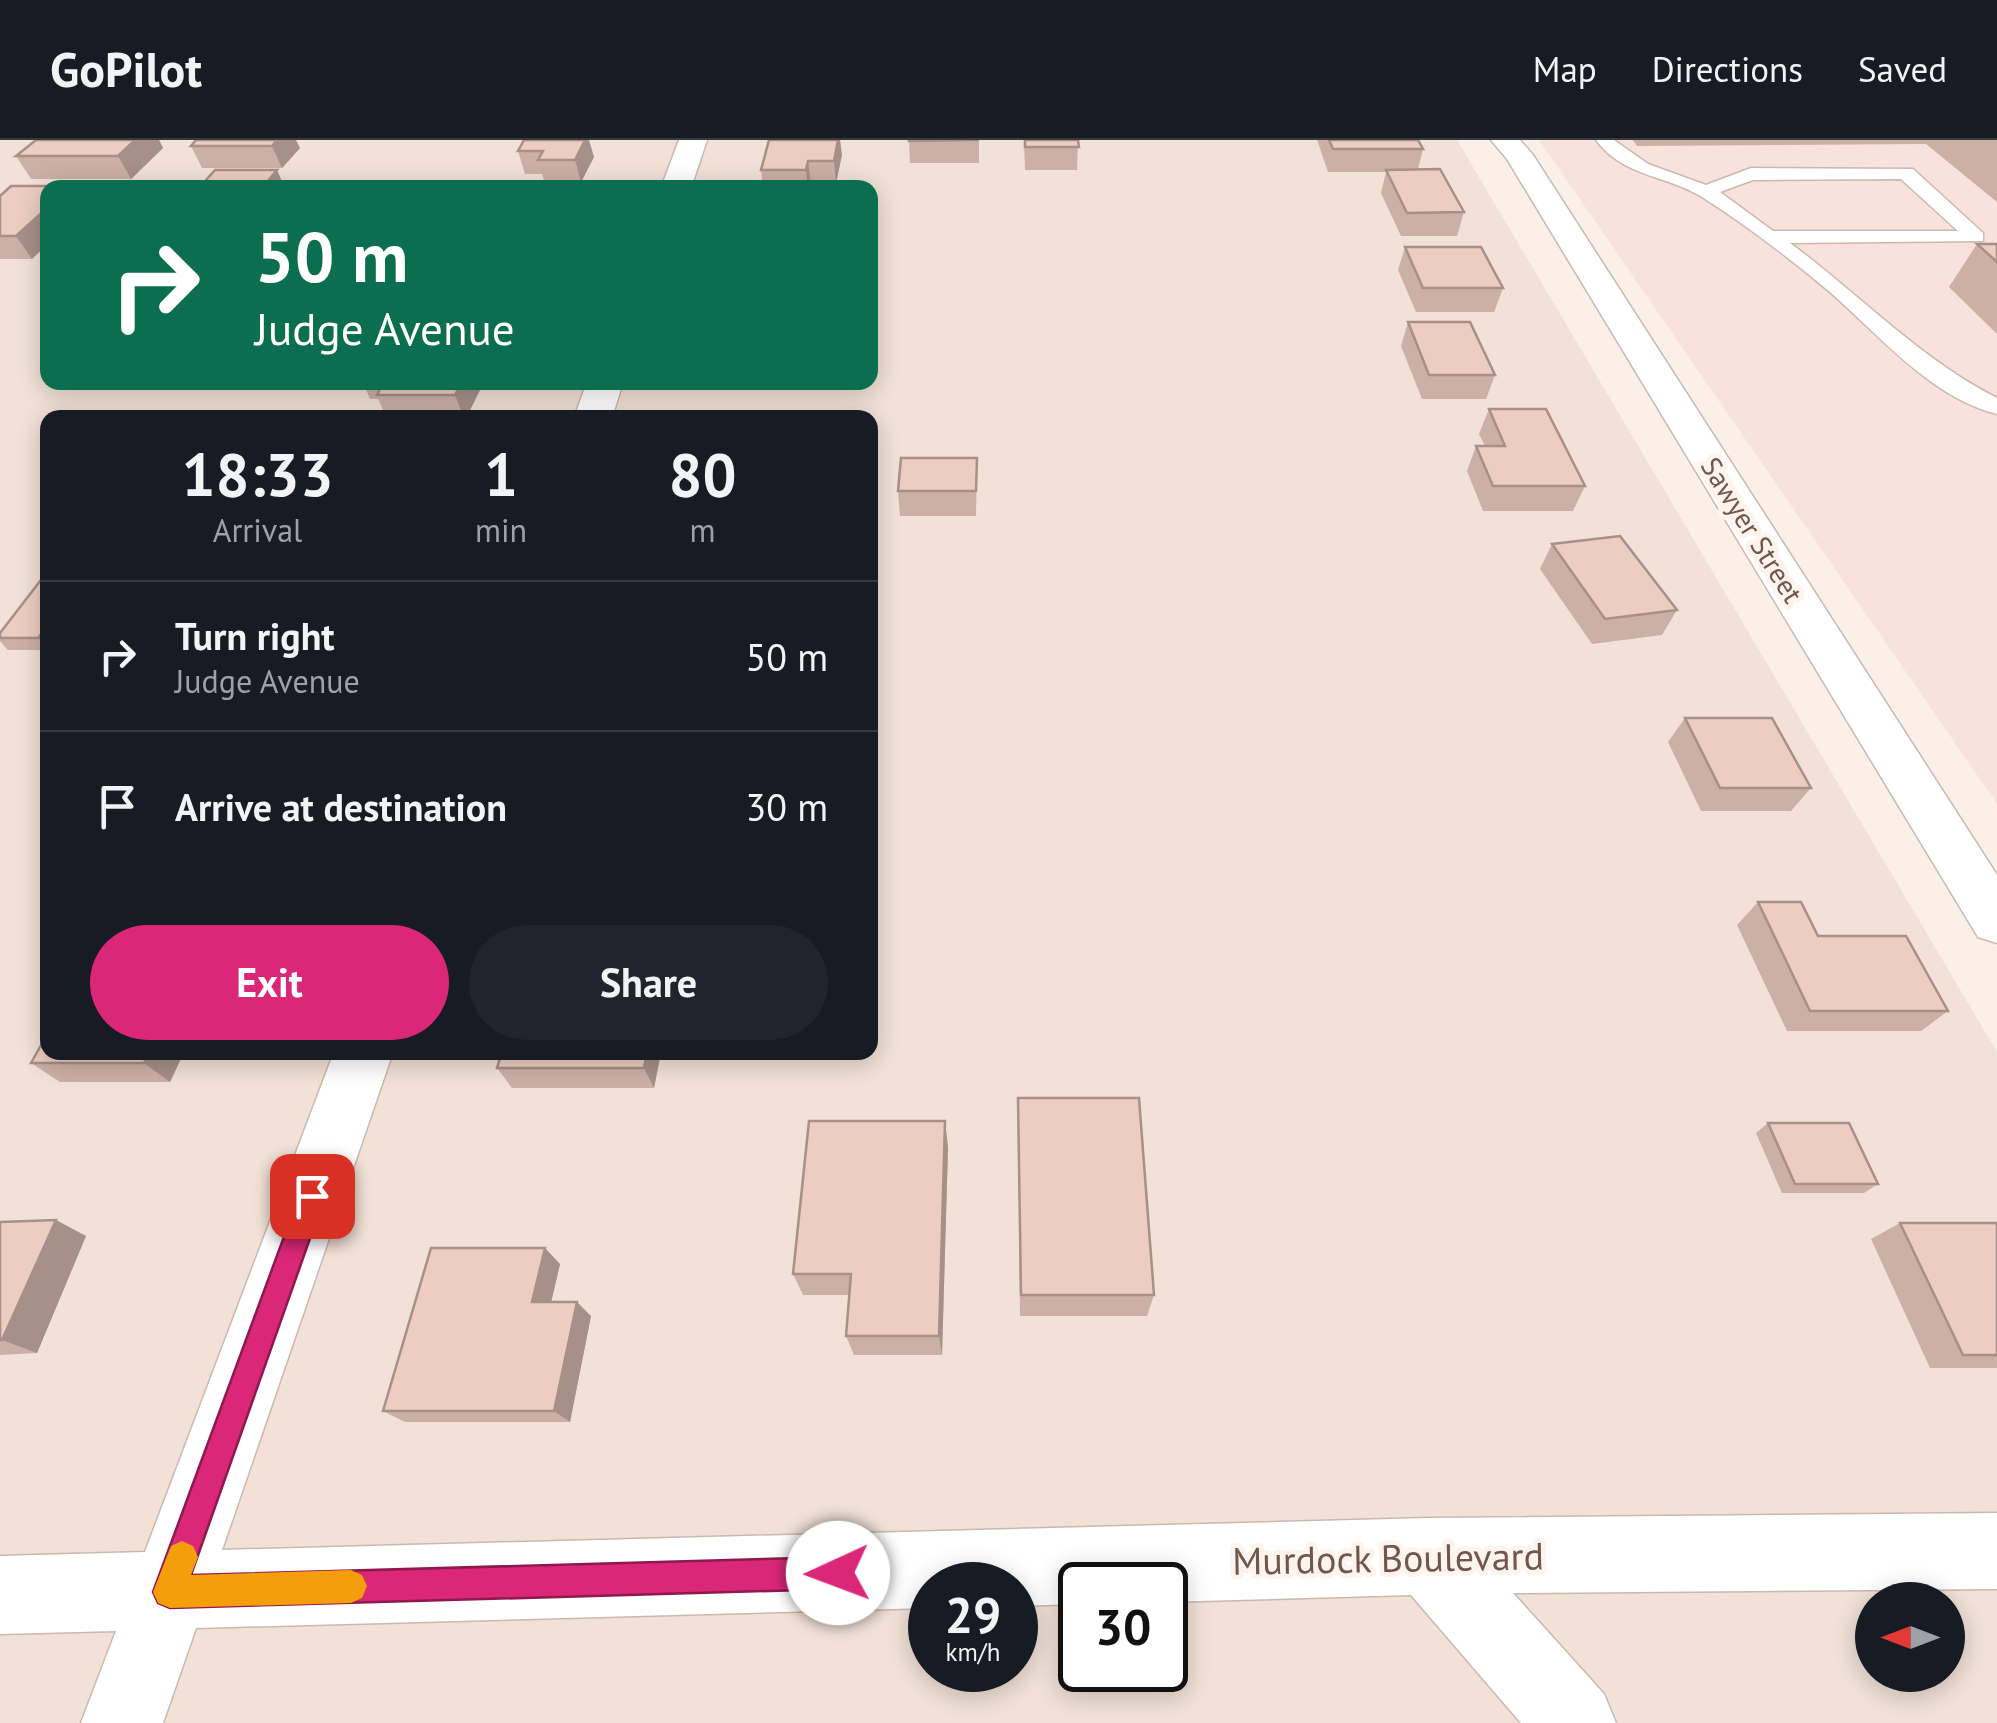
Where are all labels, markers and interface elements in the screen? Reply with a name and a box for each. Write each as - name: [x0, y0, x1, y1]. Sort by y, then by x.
- text: GoPilot: [50, 38, 202, 100]
- text: Map: [1533, 46, 1597, 92]
- text: Directions: [1652, 46, 1803, 92]
- text: Saved: [1858, 46, 1947, 92]
- text: 50 m: [255, 211, 408, 301]
- icon: right: [90, 220, 220, 350]
- text: Judge Avenue: [255, 299, 515, 357]
- text: 18:33: [181, 435, 334, 513]
- text: 1: [484, 435, 518, 513]
- text: 80: [669, 435, 737, 513]
- street label: Sawyer Street: [1693, 450, 1812, 610]
- text: Arrival: [213, 509, 302, 551]
- text: min: [475, 509, 527, 551]
- text: m: [690, 509, 716, 551]
- text: Turn right: [175, 611, 335, 660]
- icon: right: [90, 629, 145, 684]
- text: 50 m: [746, 632, 828, 681]
- text: Judge Avenue: [175, 660, 360, 702]
- icon: arrive: [90, 779, 145, 834]
- text: Arrive at destination: [175, 782, 507, 831]
- text: 30 m: [746, 782, 828, 831]
- button: Exit: [90, 925, 449, 1040]
- button: Share: [469, 925, 828, 1040]
- pin: [270, 1154, 355, 1239]
- icon: arrive: [285, 1169, 340, 1224]
- position arrow: [786, 1521, 890, 1625]
- street label: Murdock Boulevard: [1232, 1530, 1544, 1585]
- speed limit sign: 30: [1058, 1562, 1188, 1692]
- text: 29: [945, 1582, 1001, 1647]
- north arrow: [1855, 1582, 1965, 1692]
- map controls: [1855, 1582, 1965, 1692]
- text: km/h: [946, 1636, 1000, 1668]

